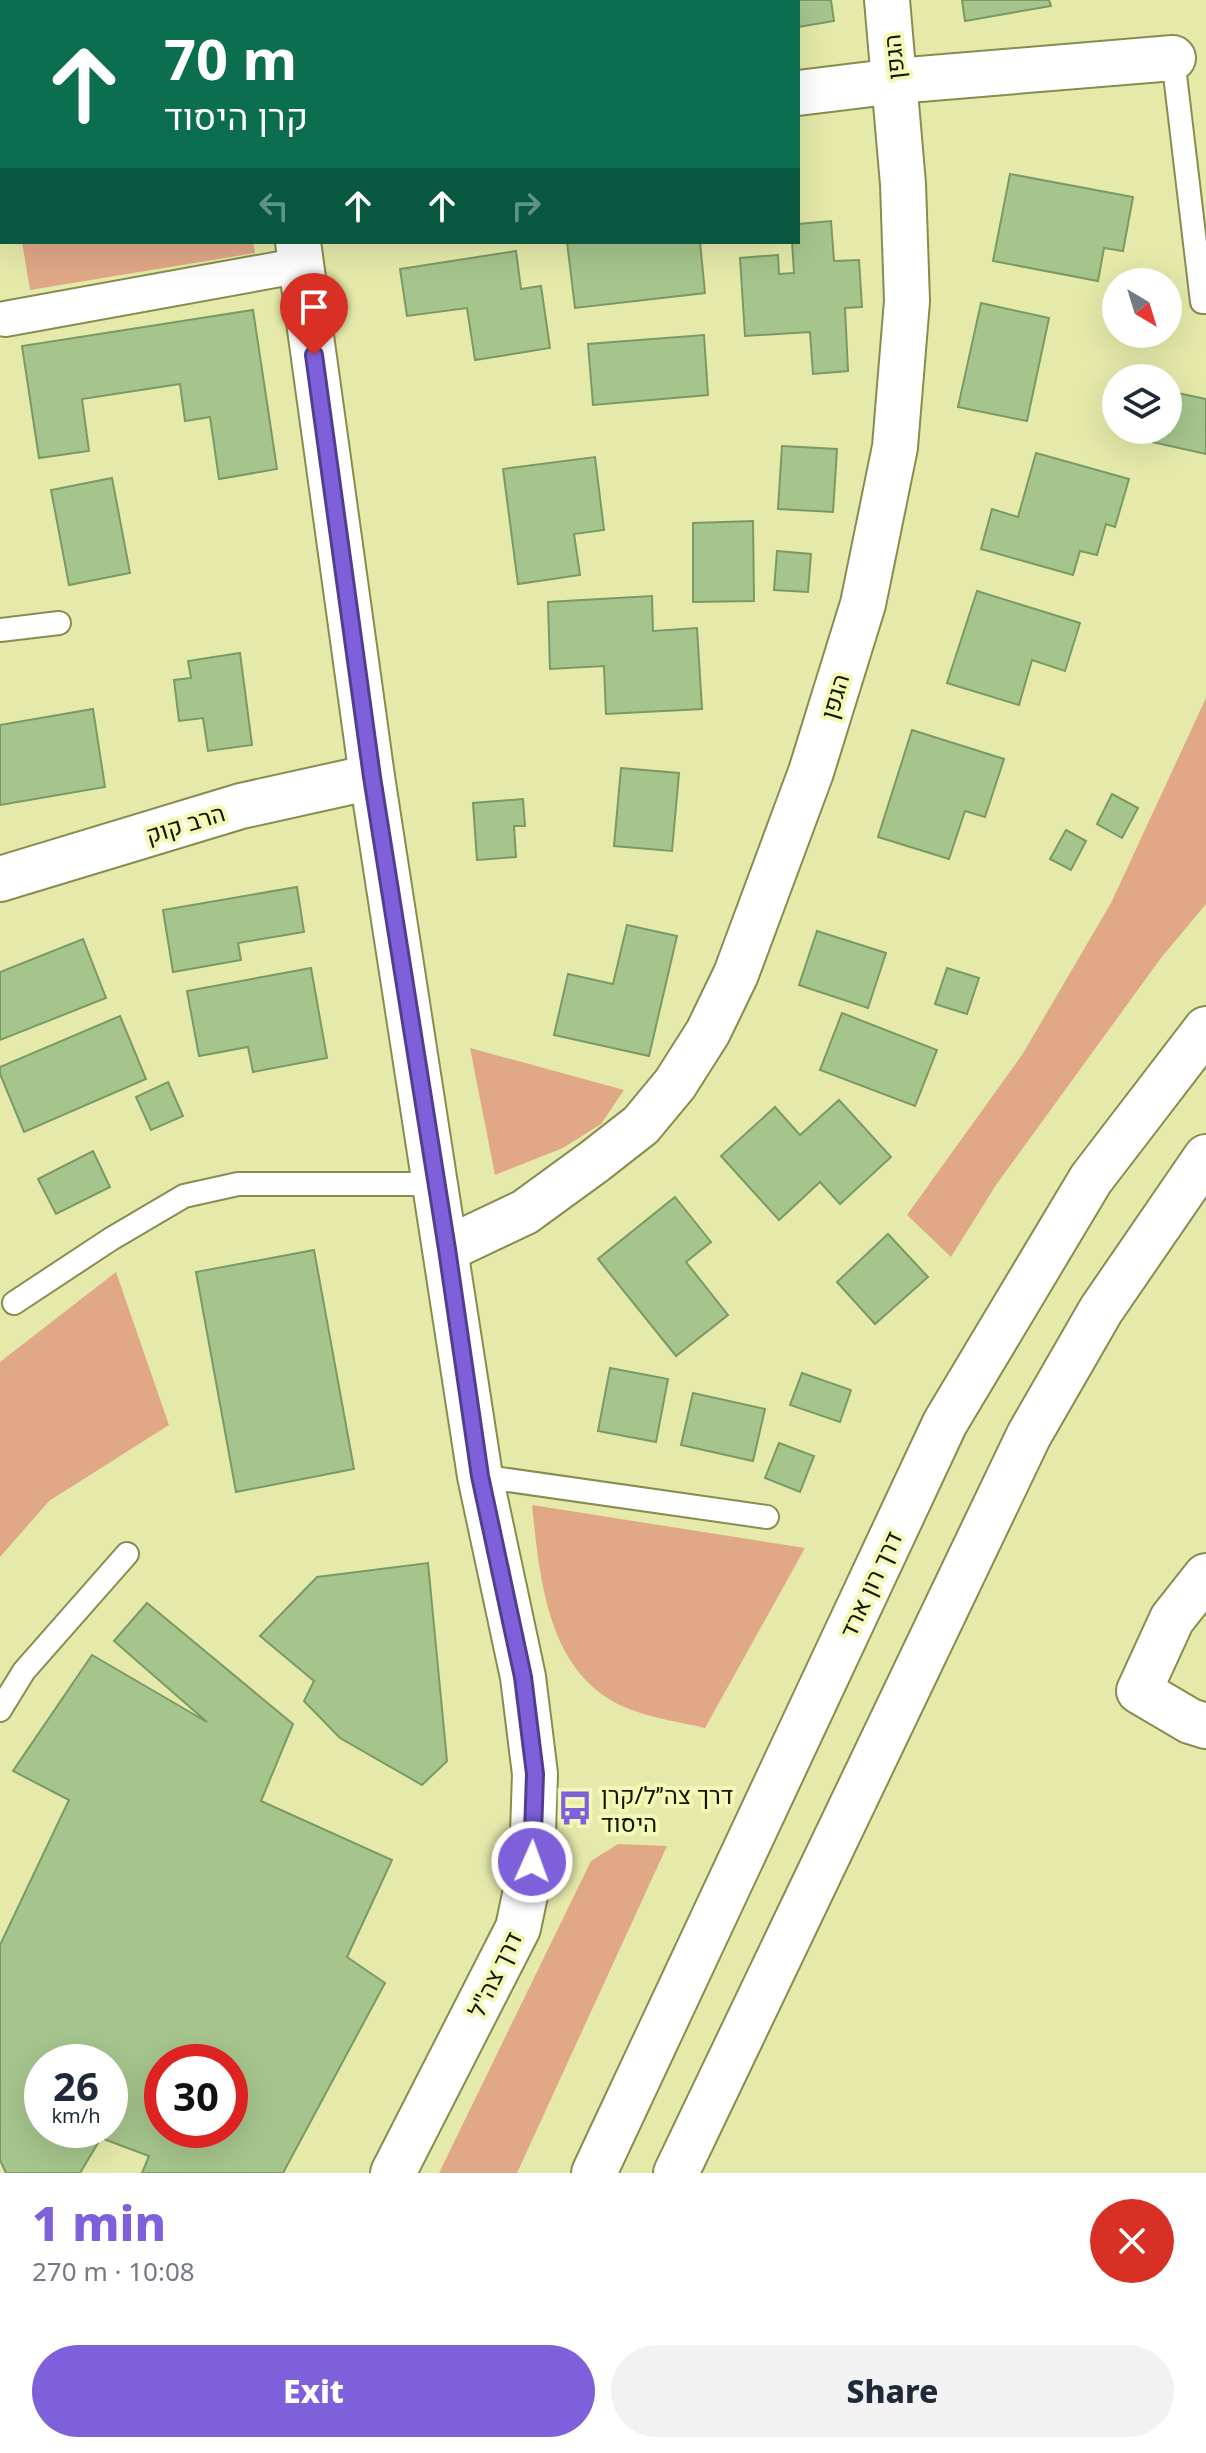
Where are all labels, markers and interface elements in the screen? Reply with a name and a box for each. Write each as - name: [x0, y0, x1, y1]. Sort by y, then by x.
- text: 70 m: [164, 20, 297, 96]
- icon: ahead: [32, 32, 136, 136]
- street label: הגפן: [874, 33, 912, 81]
- text: קרן היסוד: [164, 92, 308, 141]
- icon: left: [252, 184, 296, 228]
- icon: ahead: [336, 184, 380, 228]
- icon: ahead: [420, 184, 464, 228]
- icon: right: [504, 184, 548, 228]
- north arrow: [1102, 268, 1182, 348]
- map controls: [1102, 268, 1182, 444]
- pin: [280, 273, 348, 355]
- icon: arrive: [292, 285, 336, 329]
- button: layers: [1102, 364, 1182, 444]
- street label: הגפן: [812, 669, 856, 723]
- street label: הרב קוק: [141, 795, 229, 851]
- street label: דרך רון ארד: [831, 1525, 909, 1643]
- place label: דרך צה״ל/קרן היסוד: [601, 1778, 733, 1839]
- bus stop icon: דרך צה״ל/קרן היסוד: [556, 1789, 594, 1827]
- position arrow: [490, 1820, 574, 1904]
- street label: דרך צה"ל: [459, 1926, 529, 2022]
- speed limit sign: 30: [144, 2044, 248, 2148]
- text: 26: [53, 2058, 99, 2113]
- text: km/h: [51, 2102, 101, 2129]
- text: 1 min: [32, 2190, 166, 2255]
- button: close: [1090, 2199, 1174, 2283]
- text: 270 m · 10:08: [32, 2253, 195, 2289]
- button: Exit: [32, 2345, 595, 2437]
- button: Share: [611, 2345, 1174, 2437]

